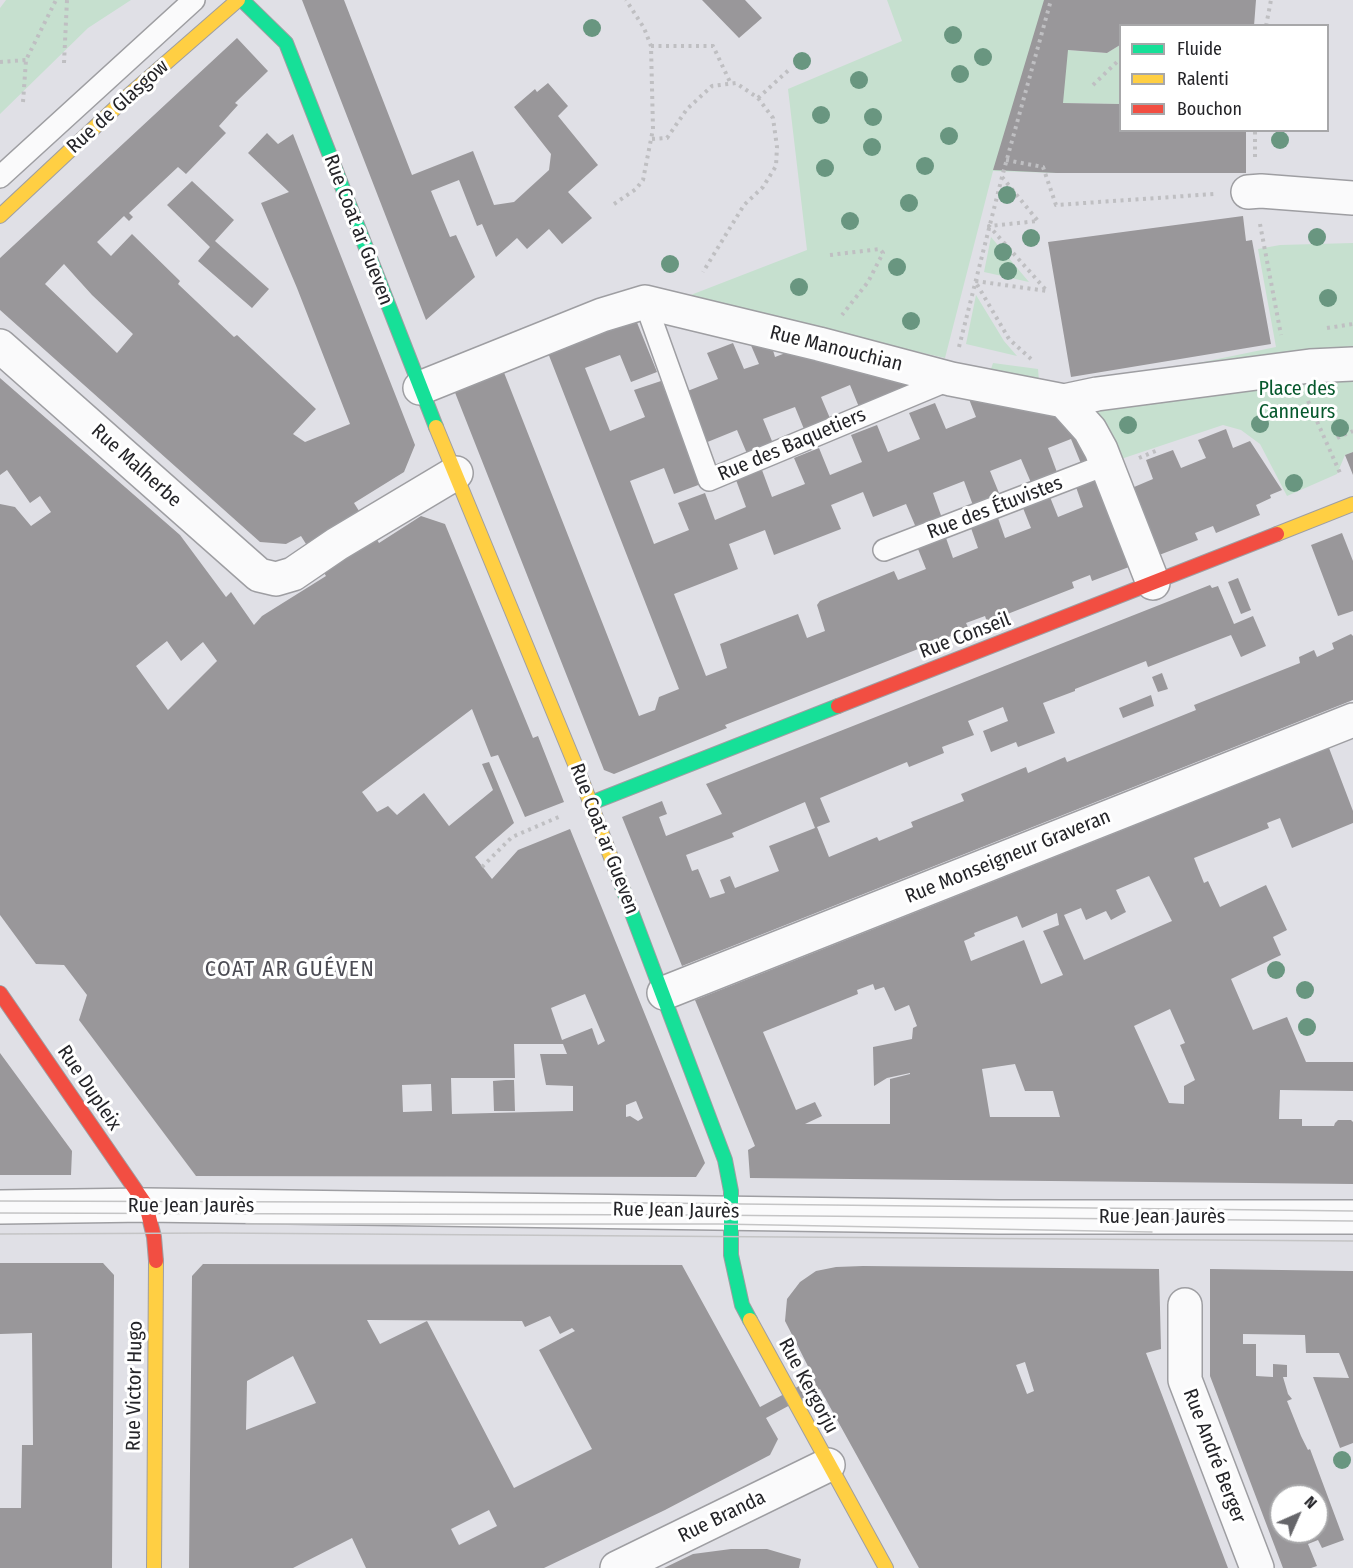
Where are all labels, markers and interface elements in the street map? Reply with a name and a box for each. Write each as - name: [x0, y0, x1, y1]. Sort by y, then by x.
- legend: [1119, 24, 1329, 132]
- text: Fluide: [1177, 38, 1222, 60]
- street label: Rue de Glasgow: [62, 55, 174, 159]
- text: Ralenti: [1177, 68, 1229, 90]
- text: Bouchon: [1177, 98, 1242, 120]
- street label: Rue Coat ar Gueven: [318, 151, 398, 309]
- street label: Rue Manouchian: [767, 321, 905, 377]
- park label: Place des Canneurs: [1258, 377, 1336, 424]
- street label: Rue des Baquetiers: [714, 403, 870, 487]
- street label: Rue Malherbe: [86, 419, 186, 513]
- street label: Rue des Étuvistes: [924, 471, 1066, 545]
- street label: Rue Conseil: [916, 608, 1014, 664]
- street label: Rue Coat ar Gueven: [564, 760, 644, 918]
- street label: Rue Monseigneur Graveran: [902, 805, 1114, 909]
- district label: COAT AR GUÉVEN: [205, 957, 375, 983]
- street label: Rue Dupleix: [52, 1041, 126, 1135]
- street label: Rue Jean Jaurès: [128, 1194, 254, 1218]
- street label: Rue Jean Jaurès: [612, 1198, 740, 1224]
- street label: Rue Jean Jaurès: [1099, 1205, 1225, 1229]
- street label: Rue Victor Hugo: [122, 1321, 148, 1451]
- street label: Rue Kergorju: [773, 1334, 843, 1438]
- street label: Rue André Berger: [1177, 1385, 1251, 1527]
- north arrow: [1269, 1484, 1329, 1544]
- street label: Rue Branda: [674, 1486, 770, 1548]
- text: N: [1301, 1492, 1321, 1512]

